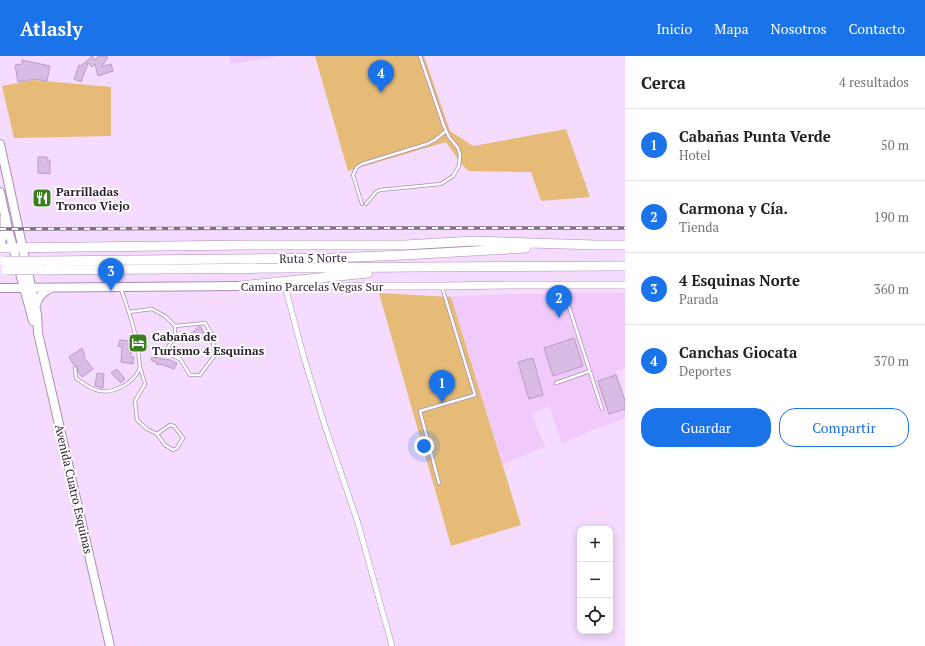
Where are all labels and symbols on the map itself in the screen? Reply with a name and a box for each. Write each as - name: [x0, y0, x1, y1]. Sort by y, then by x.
- pin: 4: [368, 60, 394, 93]
- place label: Parrilladas Tronco Viejo: [56, 184, 130, 213]
- restaurant icon: Parrilladas Tronco Viejo: [31, 187, 53, 209]
- street label: Ruta 5 Norte: [279, 250, 347, 266]
- pin: 3: [98, 258, 124, 291]
- street label: Camino Parcelas Vegas Sur: [241, 279, 384, 294]
- pin: 2: [546, 285, 572, 318]
- place label: Cabañas de Turismo 4 Esquinas: [152, 329, 265, 358]
- hotel icon: Cabañas de Turismo 4 Esquinas: [127, 332, 149, 354]
- pin: 1: [429, 370, 455, 403]
- street label: Avenida Cuatro Esquinas: [52, 423, 96, 555]
- your location: [414, 436, 434, 456]

